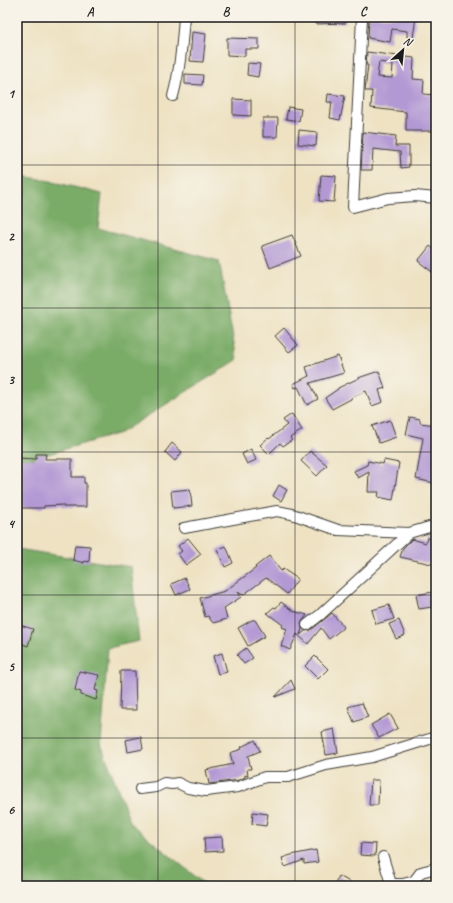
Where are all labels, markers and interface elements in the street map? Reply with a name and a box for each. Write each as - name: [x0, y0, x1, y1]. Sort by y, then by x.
- text: A: [87, 4, 95, 20]
- text: B: [223, 4, 231, 20]
- text: C: [360, 4, 368, 20]
- north arrow: [383, 30, 423, 70]
- text: N: [401, 33, 416, 50]
- text: 1: [8, 86, 16, 102]
- text: 2: [8, 229, 15, 245]
- text: 3: [8, 372, 15, 388]
- text: 4: [8, 516, 16, 532]
- text: 5: [8, 659, 15, 675]
- text: 6: [8, 802, 15, 818]

